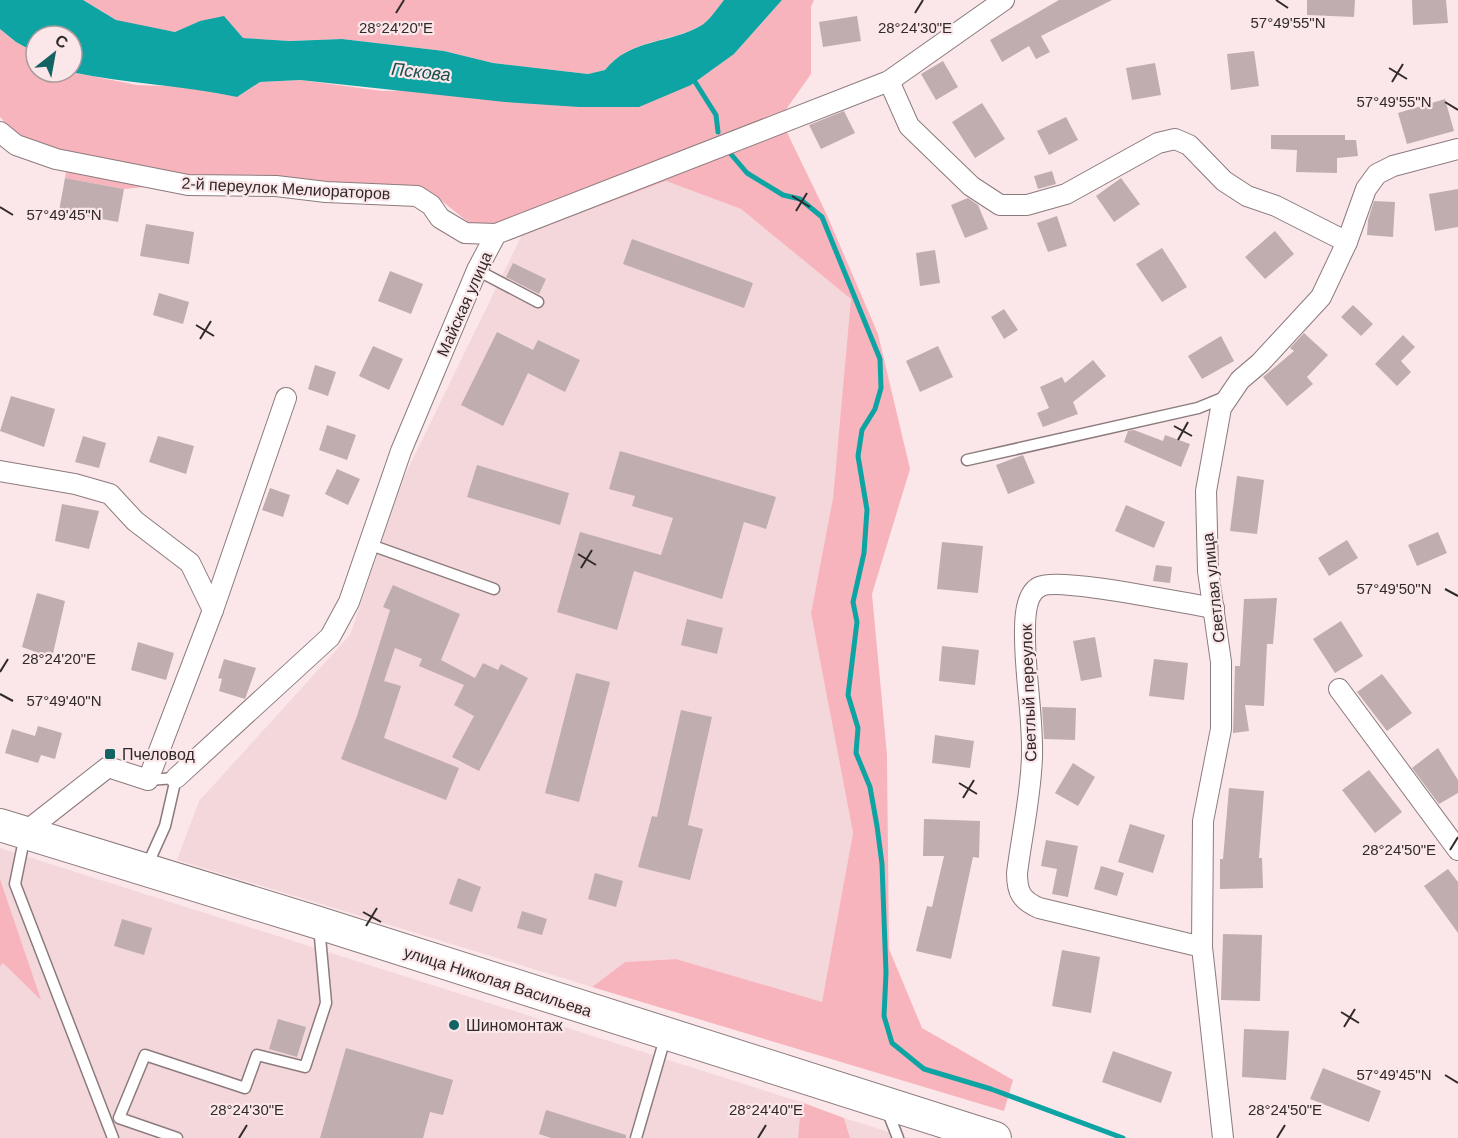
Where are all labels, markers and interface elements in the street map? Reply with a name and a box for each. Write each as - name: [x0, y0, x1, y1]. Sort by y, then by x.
- text: 57°49'55"N: [1250, 14, 1326, 31]
- text: 28°24'20"E: [359, 19, 433, 36]
- text: 28°24'30"E: [878, 19, 952, 36]
- north arrow: [24, 24, 84, 84]
- text: С: [52, 31, 71, 52]
- water label: Пскова: [390, 59, 452, 85]
- text: 57°49'55"N: [1356, 93, 1432, 110]
- street label: 2-й переулок Мелиораторов: [181, 175, 391, 202]
- text: 57°49'45"N: [26, 206, 102, 223]
- street label: Майская улица: [434, 249, 495, 359]
- street label: Светлая улица: [1199, 532, 1228, 644]
- text: 57°49'50"N: [1356, 580, 1432, 597]
- street label: Светлый переулок: [1018, 623, 1039, 762]
- text: 28°24'20"E: [22, 650, 96, 667]
- text: 57°49'40"N: [26, 692, 102, 709]
- place label: Пчеловод: [122, 746, 195, 763]
- marker: Пчеловод: [103, 747, 117, 761]
- text: 28°24'50"E: [1362, 841, 1436, 858]
- street label: улица Николая Васильева: [402, 943, 594, 1020]
- place label: Шиномонтаж: [466, 1017, 563, 1034]
- marker: Шиномонтаж: [447, 1018, 461, 1032]
- text: 57°49'45"N: [1356, 1066, 1432, 1083]
- text: 28°24'30"E: [210, 1101, 284, 1118]
- text: 28°24'40"E: [729, 1101, 803, 1118]
- text: 28°24'50"E: [1248, 1101, 1322, 1118]

